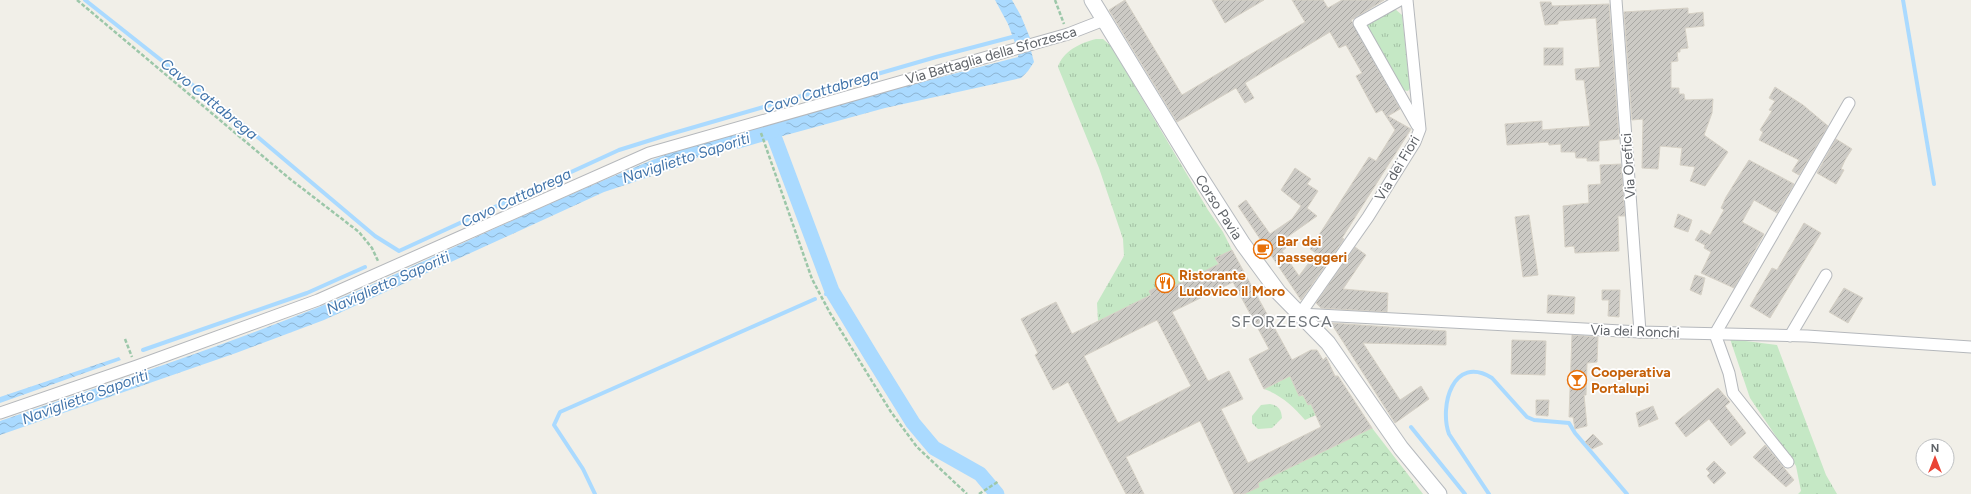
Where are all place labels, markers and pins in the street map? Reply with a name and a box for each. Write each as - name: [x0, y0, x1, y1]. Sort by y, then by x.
- place label: Bar dei passeggeri: [1277, 233, 1347, 266]
- cafe icon: Bar dei passeggeri: [1252, 238, 1274, 260]
- place label: Ristorante Ludovico il Moro: [1179, 267, 1285, 300]
- restaurant icon: Ristorante Ludovico il Moro: [1154, 272, 1176, 294]
- place label: Cooperativa Portalupi: [1591, 364, 1671, 397]
- bar icon: Cooperativa Portalupi: [1566, 369, 1588, 391]

